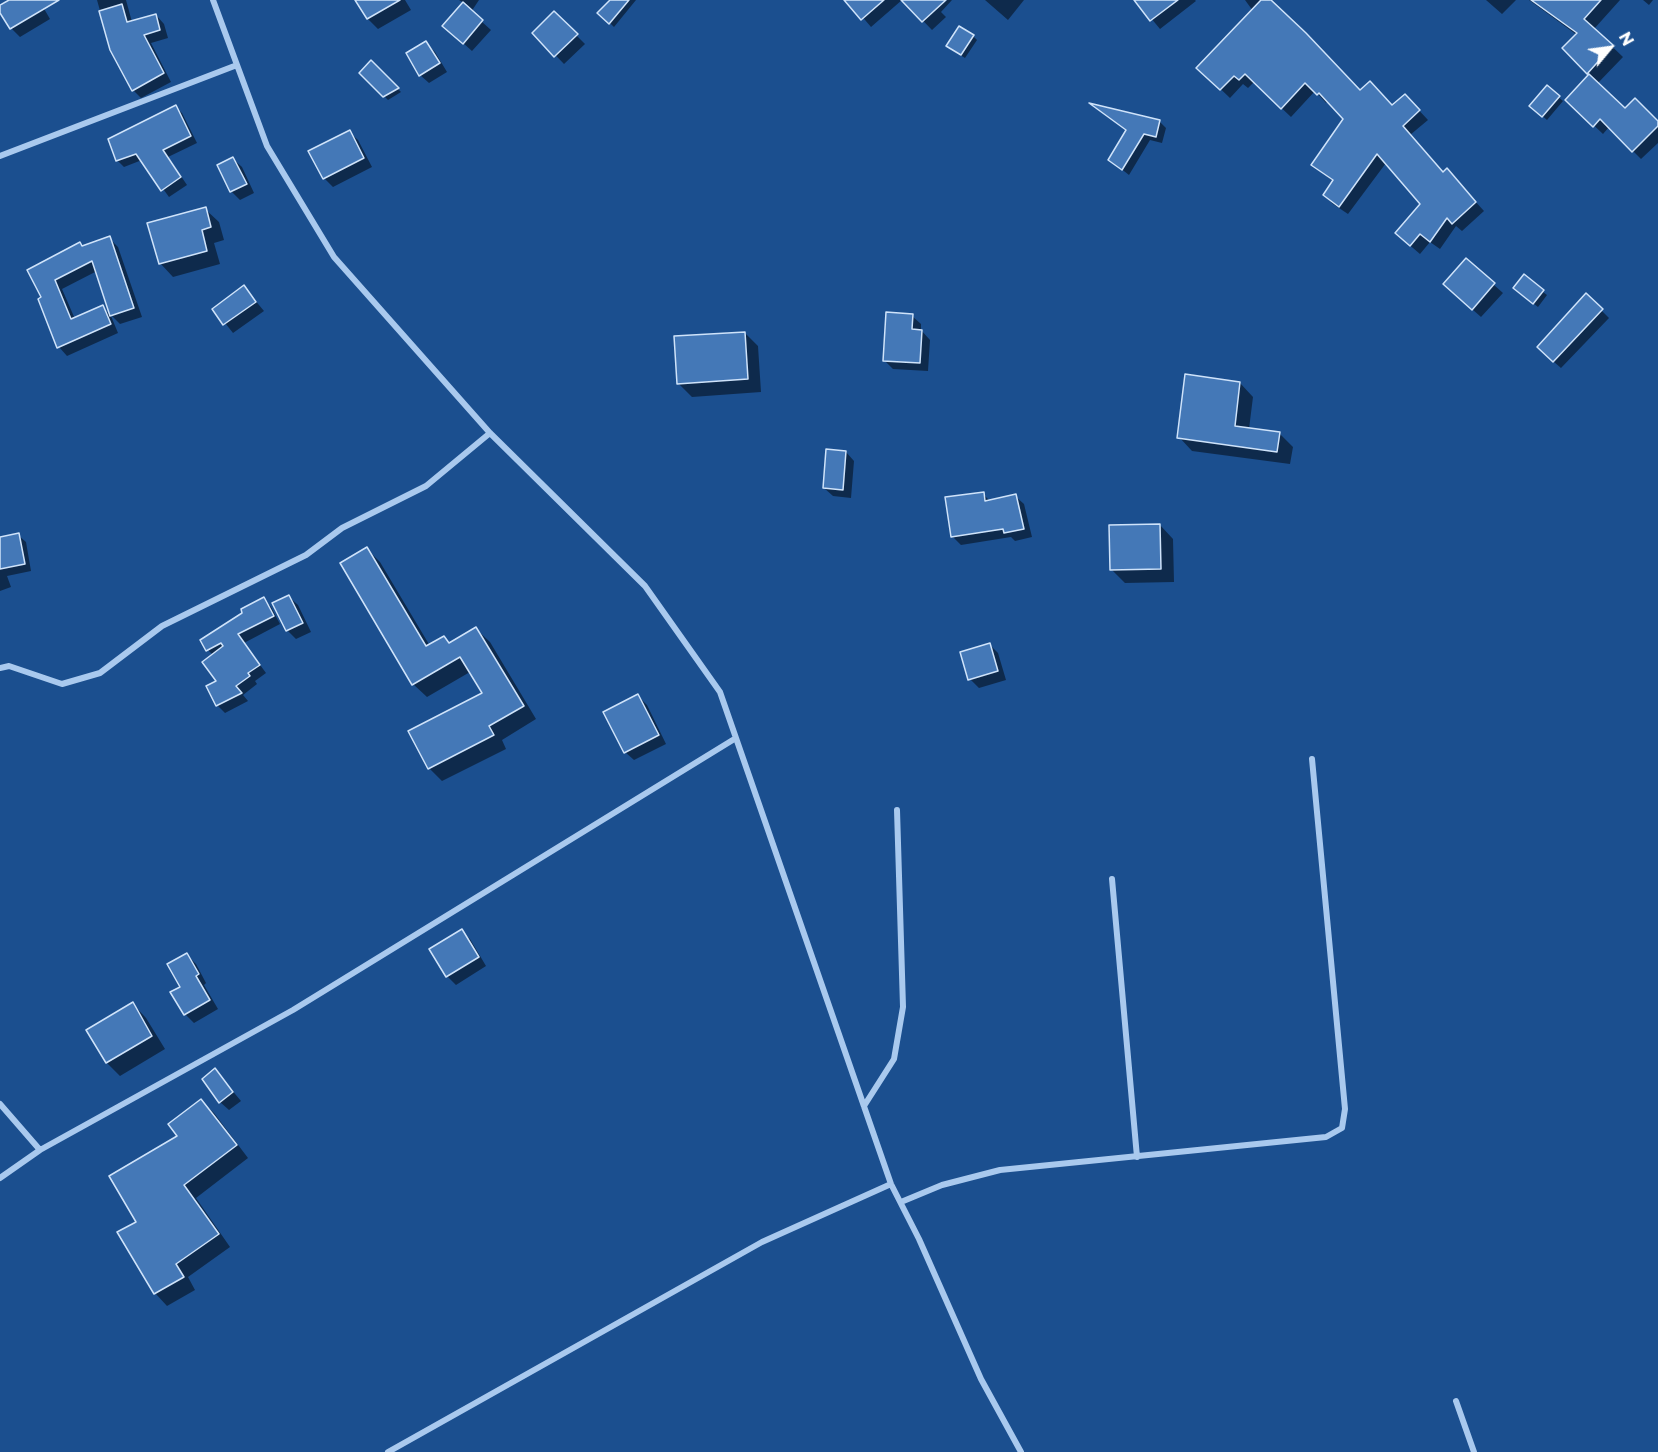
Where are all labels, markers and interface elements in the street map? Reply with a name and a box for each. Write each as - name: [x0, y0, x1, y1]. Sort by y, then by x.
- north arrow: [1580, 18, 1640, 78]
- text: N: [1615, 29, 1638, 49]

